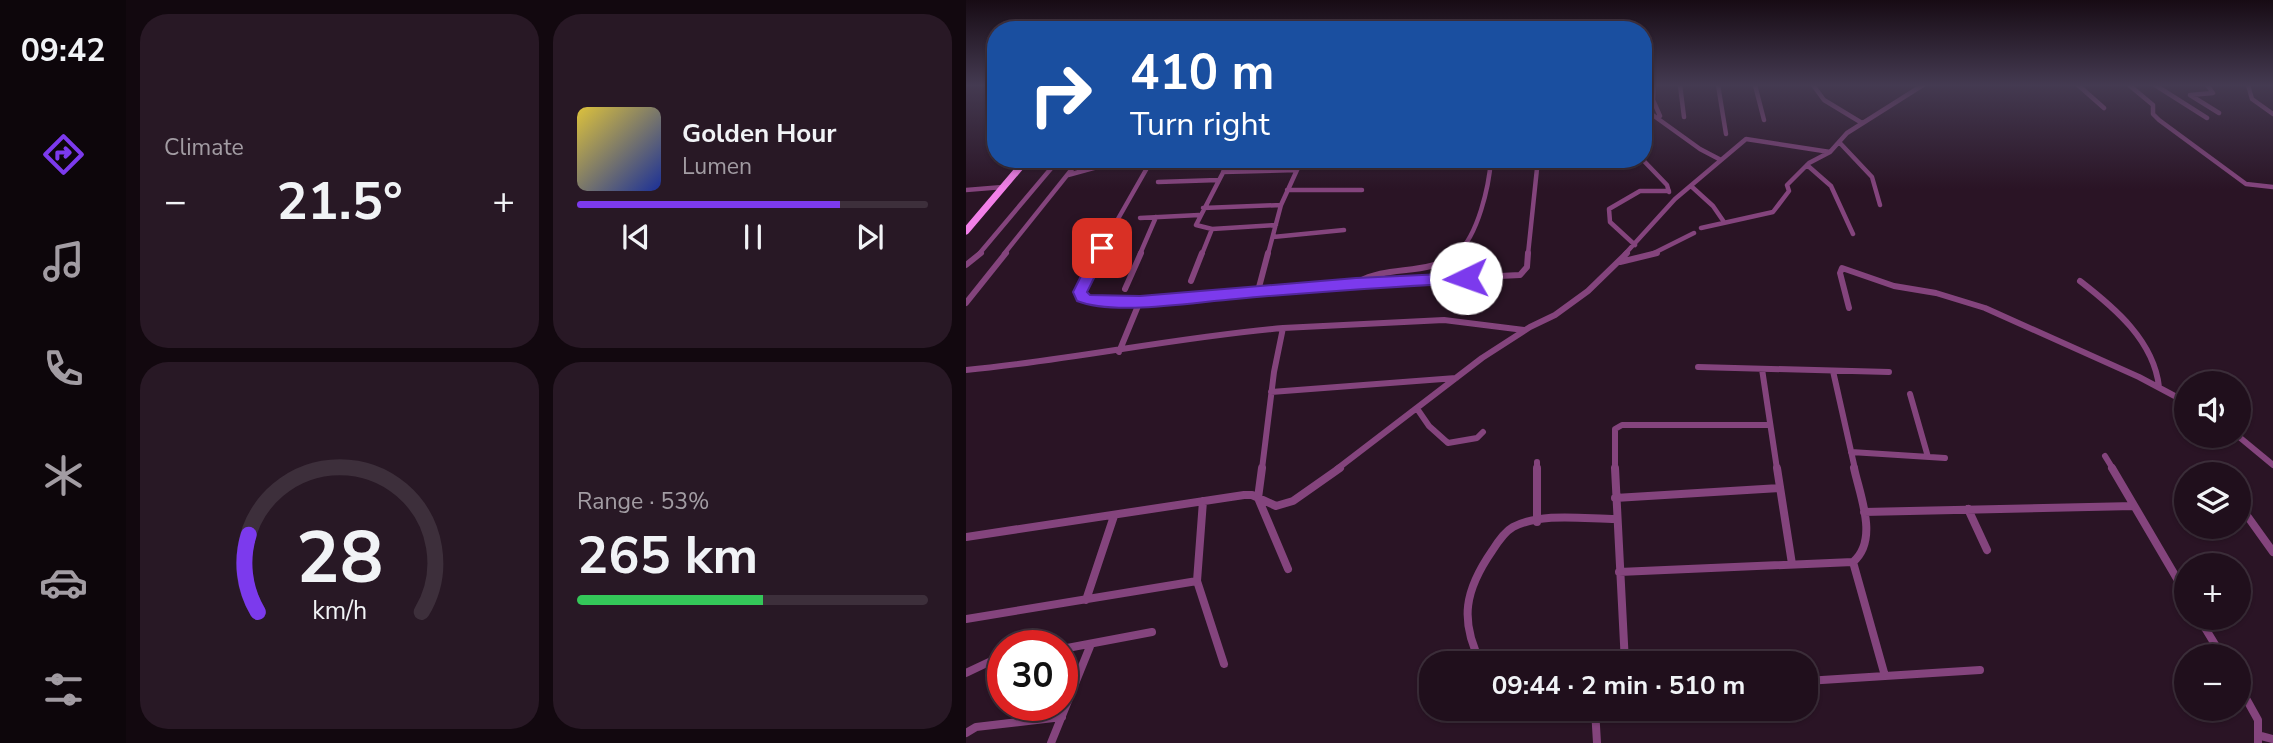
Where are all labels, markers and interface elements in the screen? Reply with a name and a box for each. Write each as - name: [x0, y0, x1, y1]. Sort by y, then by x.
- text: 09:42: [21, 29, 105, 72]
- text: 410 m: [1130, 39, 1274, 106]
- icon: right: [1015, 49, 1106, 140]
- text: Turn right: [1130, 103, 1270, 146]
- text: Golden Hour: [682, 116, 837, 151]
- icon: directions: [39, 130, 88, 179]
- text: Climate: [164, 132, 244, 163]
- text: Lumen: [682, 151, 752, 182]
- text: 21.5°: [276, 166, 403, 237]
- text: −: [164, 176, 187, 227]
- text: +: [492, 176, 515, 227]
- icon: previous: [617, 218, 655, 256]
- icon: pause: [734, 218, 772, 256]
- icon: next: [851, 218, 889, 256]
- pin: [1072, 218, 1132, 278]
- icon: arrive: [1083, 229, 1121, 267]
- icon: music: [39, 237, 88, 286]
- position arrow: [1429, 241, 1503, 315]
- icon: phone: [39, 344, 88, 393]
- map controls: [2174, 371, 2251, 721]
- button: sound: [2174, 371, 2251, 448]
- icon: climate: [39, 451, 88, 500]
- button: layers: [2174, 462, 2251, 539]
- text: Range · 53%: [577, 486, 709, 517]
- text: 28: [296, 508, 383, 608]
- text: 265 km: [577, 520, 758, 591]
- button: +: [2174, 553, 2251, 630]
- icon: car: [39, 558, 88, 607]
- text: km/h: [312, 593, 367, 627]
- speed limit sign: 30: [987, 630, 1078, 721]
- button: −: [2174, 644, 2251, 721]
- icon: filters: [39, 665, 88, 714]
- text: 09:44 · 2 min · 510 m: [1492, 668, 1745, 703]

